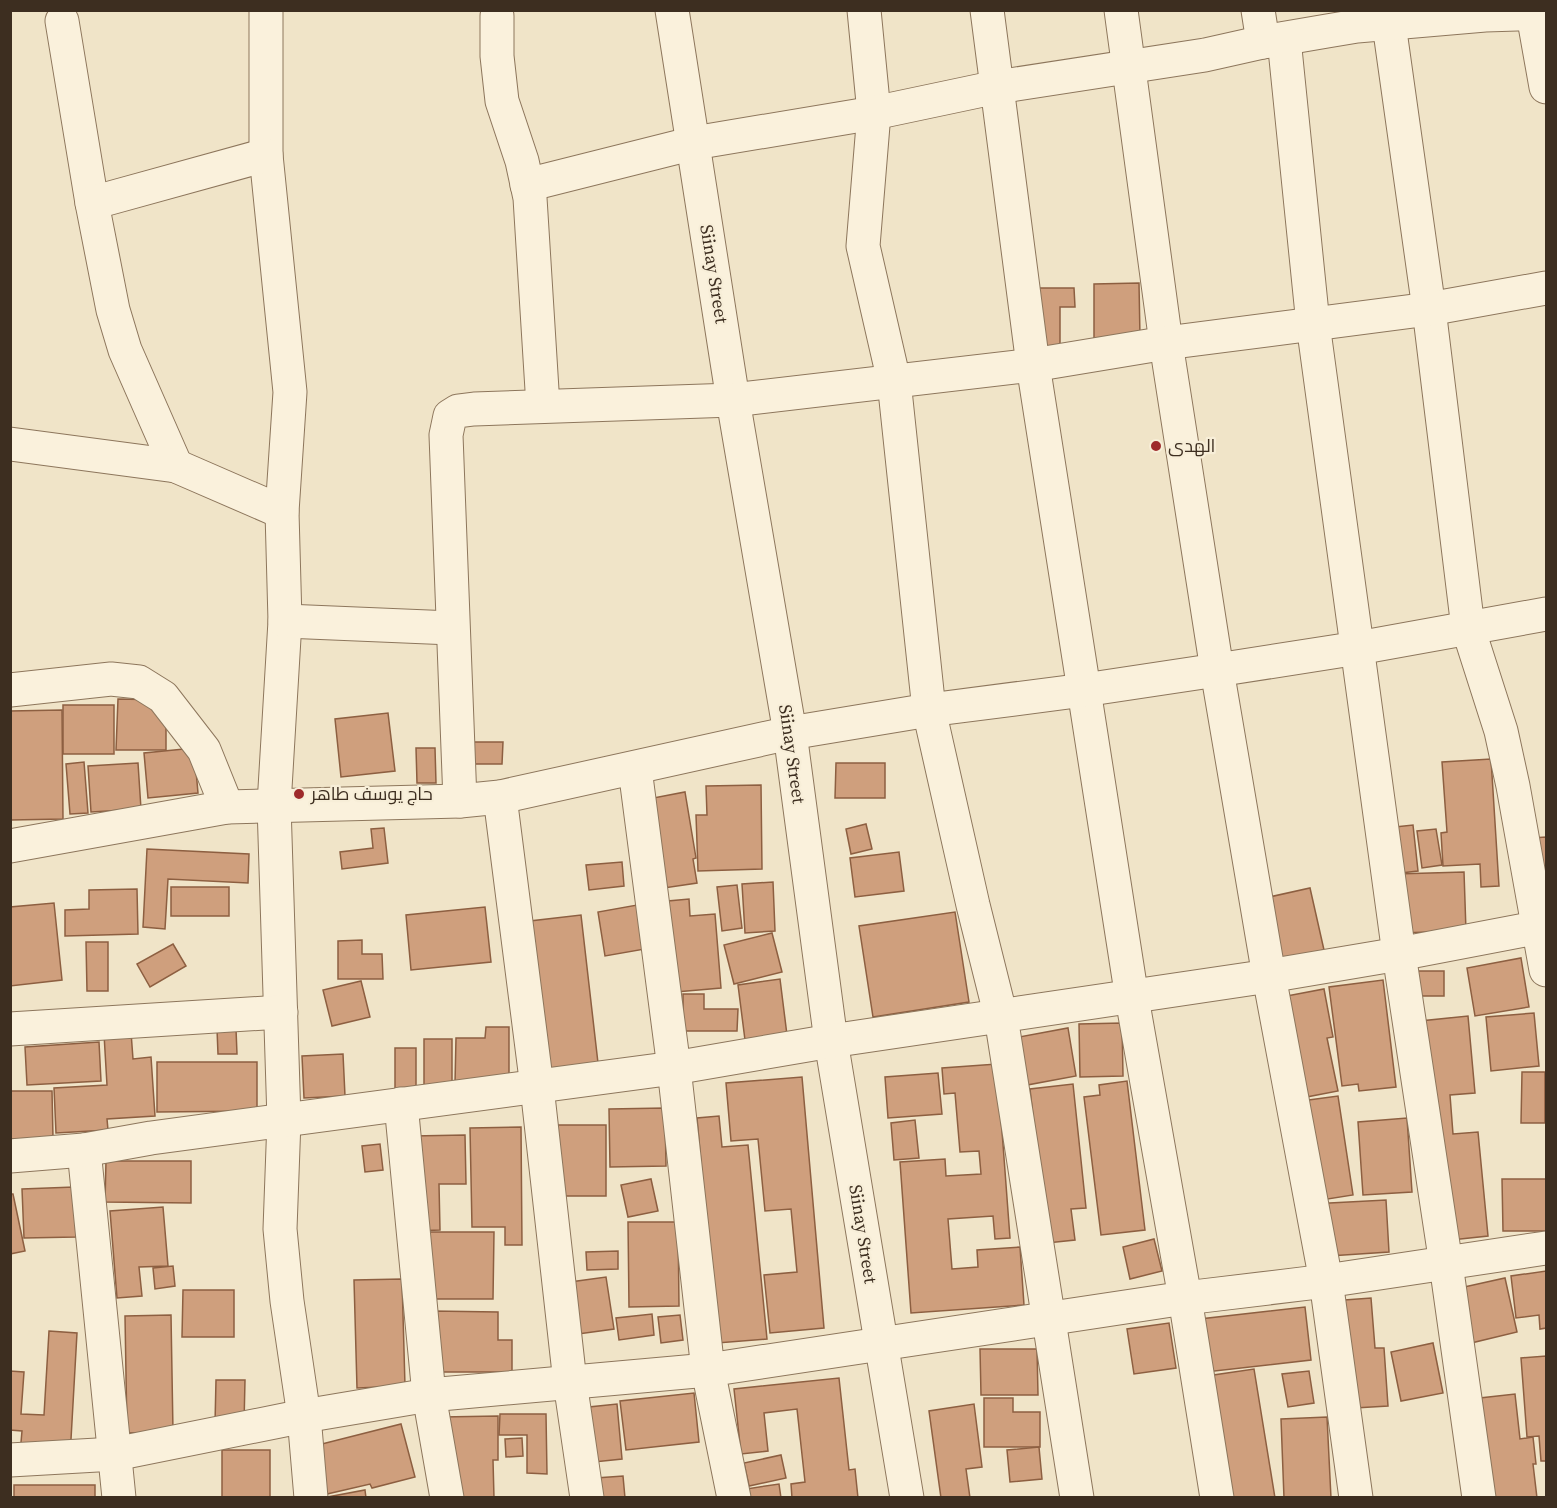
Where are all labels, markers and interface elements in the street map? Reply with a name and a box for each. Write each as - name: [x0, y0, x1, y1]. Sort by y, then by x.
- street label: Siinay Street: [694, 223, 735, 325]
- place label: الهدى: [1168, 433, 1215, 458]
- marker: الهدى: [1149, 439, 1163, 453]
- street label: Siinay Street: [773, 703, 812, 805]
- place label: حاج يوسف طاهر: [310, 781, 433, 806]
- marker: حاج يوسف طاهر: [292, 787, 306, 801]
- street label: Siinay Street: [843, 1183, 884, 1285]

